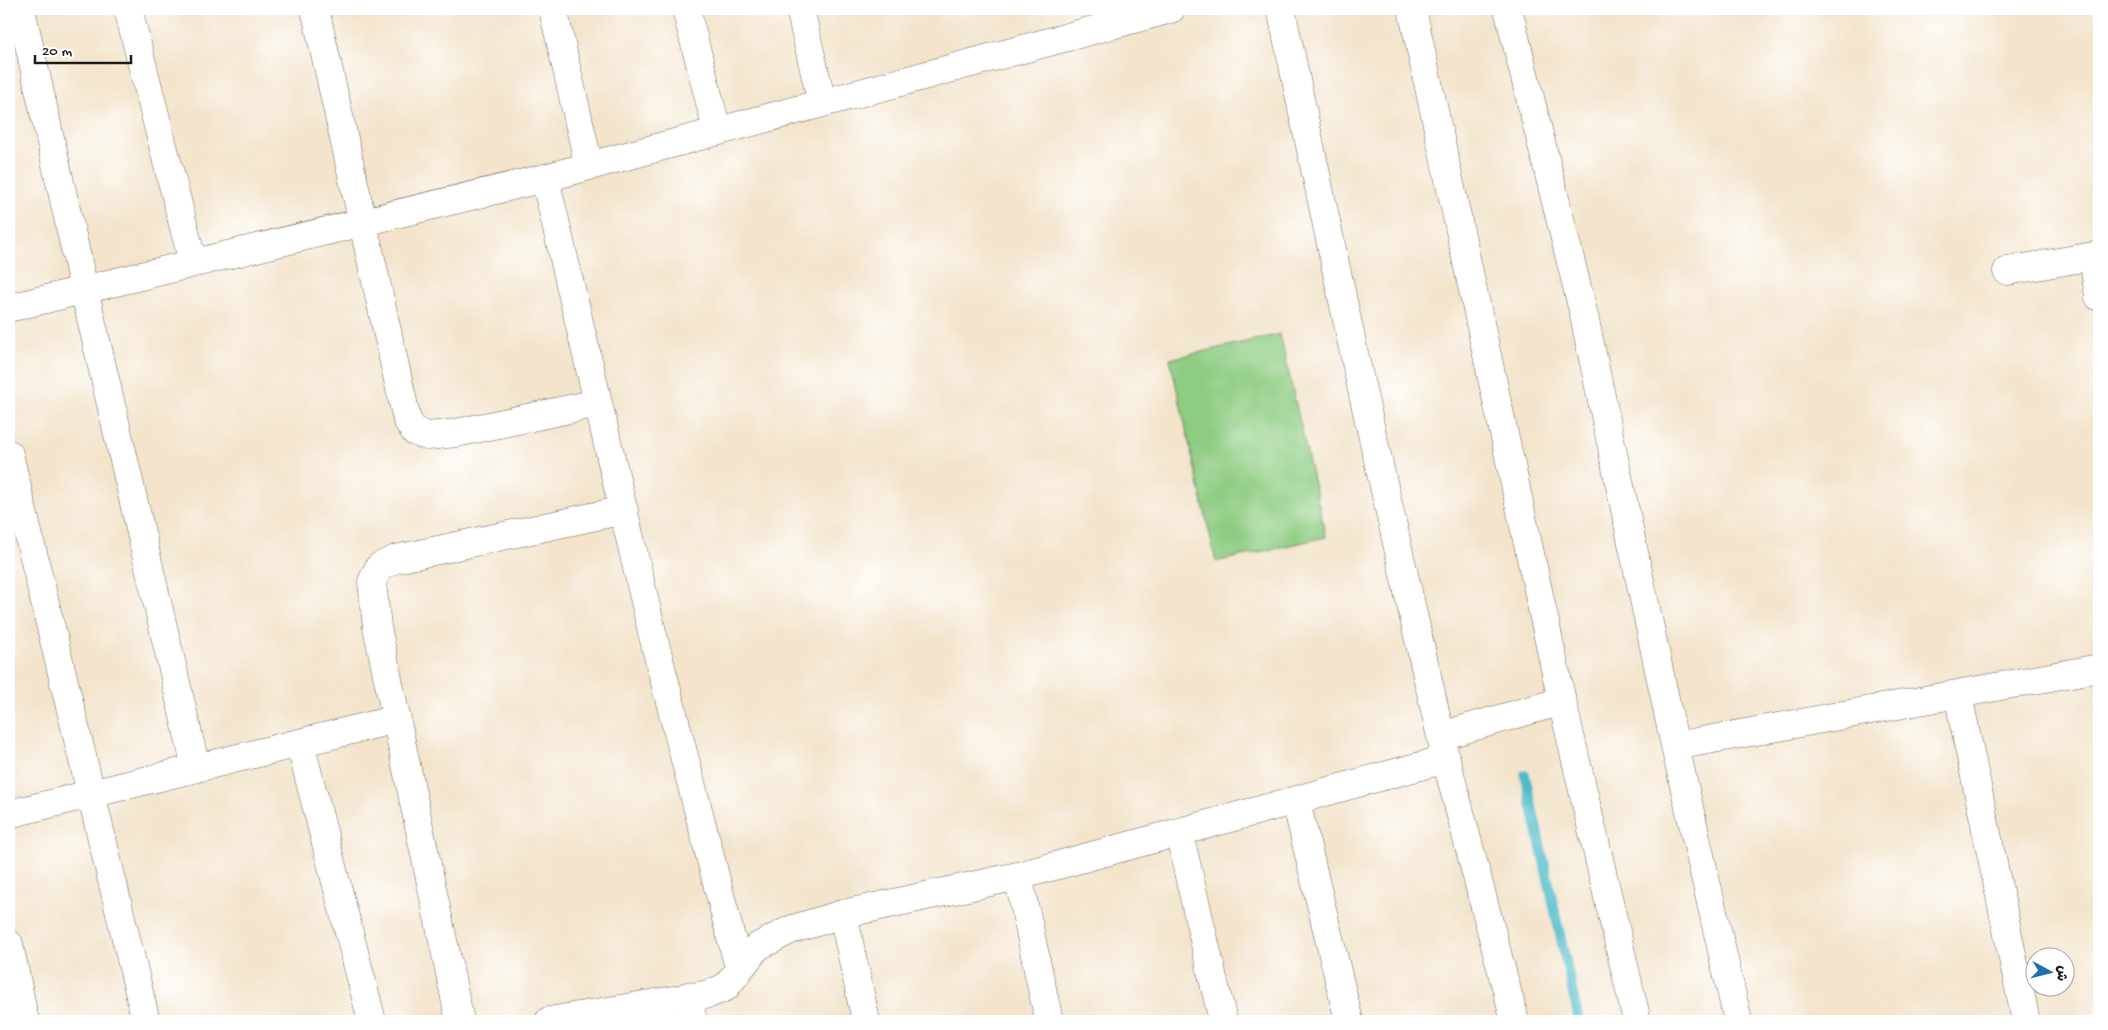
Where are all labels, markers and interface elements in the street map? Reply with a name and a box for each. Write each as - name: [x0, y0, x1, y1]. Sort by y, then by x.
- scale bar: [35, 32, 131, 64]
- text: 20 m: [42, 43, 72, 61]
- north arrow: [2026, 948, 2076, 998]
- text: ش: [2051, 965, 2070, 982]

